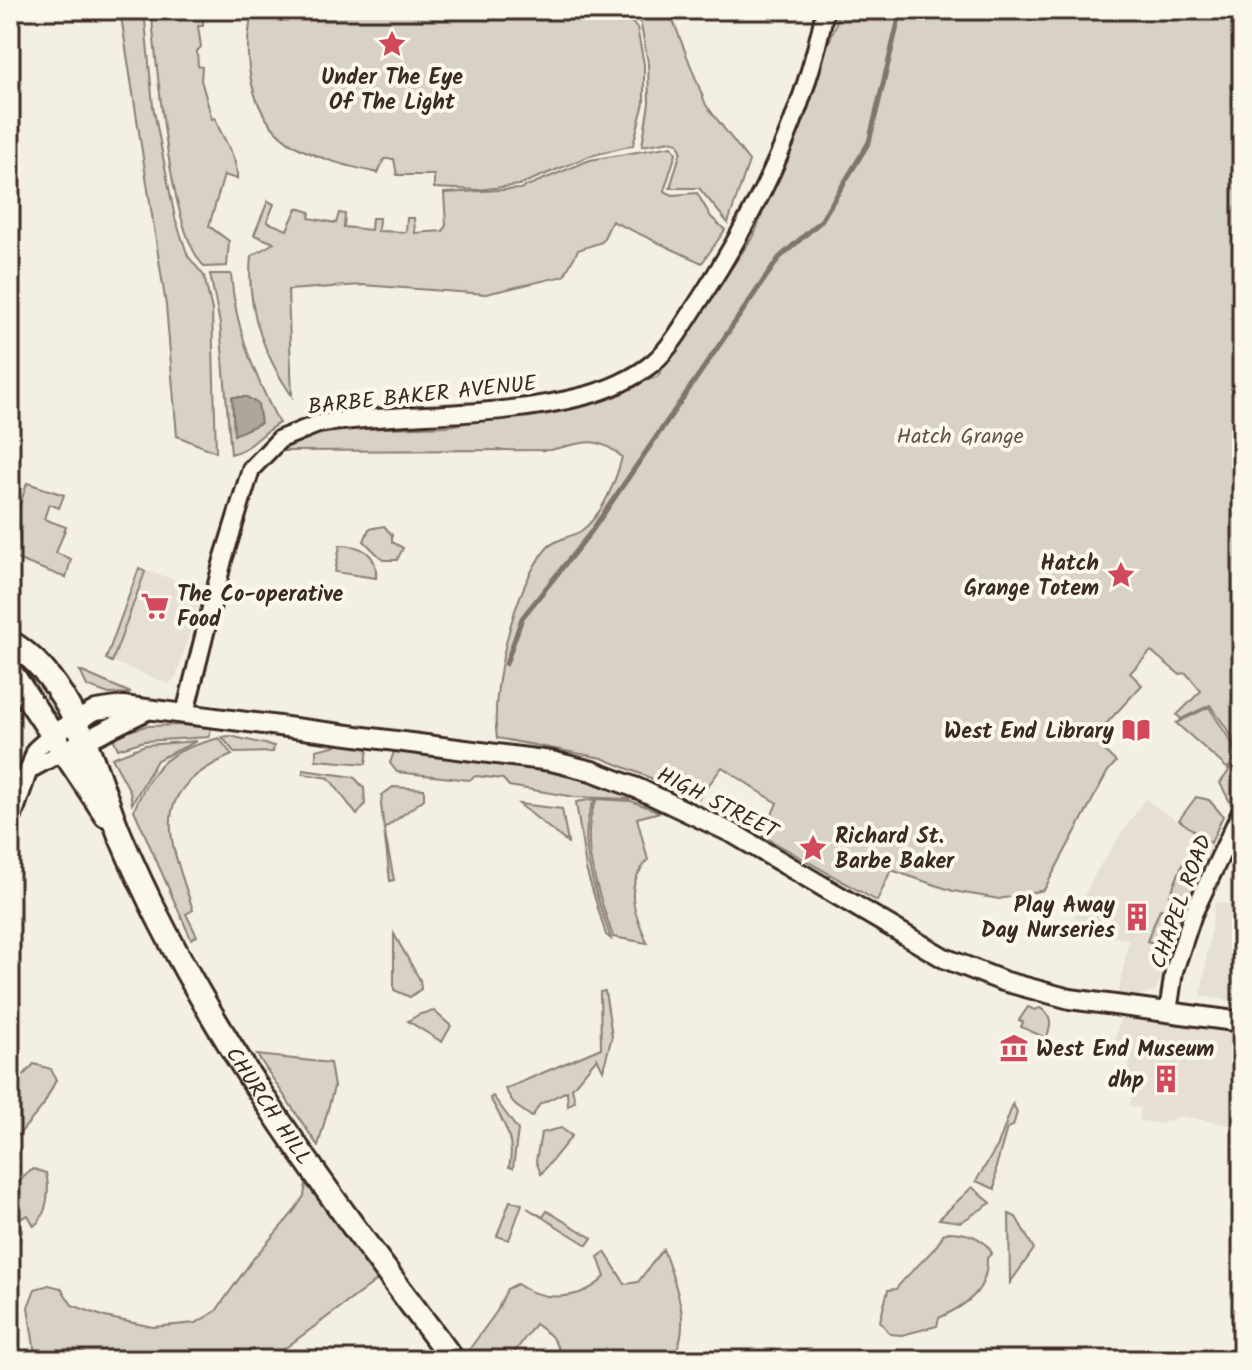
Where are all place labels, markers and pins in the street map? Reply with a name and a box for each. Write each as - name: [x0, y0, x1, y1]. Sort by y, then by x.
- place icon: Under The Eye Of The Light: [377, 29, 407, 59]
- place label: Under The Eye Of The Light: [321, 61, 463, 121]
- place label: Hatch Grange Totem: [964, 547, 1099, 607]
- place icon: Hatch Grange Totem: [1106, 560, 1136, 590]
- place label: The Co-operative Food: [177, 578, 344, 638]
- supermarket icon: The Co-operative Food: [140, 591, 170, 621]
- place label: West End Library: [944, 715, 1115, 750]
- library icon: West End Library: [1121, 715, 1151, 745]
- place label: Richard St. Barbe Baker: [835, 820, 955, 880]
- place icon: Richard St. Barbe Baker: [798, 833, 828, 863]
- place label: Play Away Day Nurseries: [981, 889, 1116, 949]
- building icon: Play Away Day Nurseries: [1122, 902, 1152, 932]
- museum icon: West End Museum: [999, 1033, 1029, 1063]
- place label: West End Museum: [1036, 1033, 1214, 1068]
- place label: dhp: [1108, 1064, 1144, 1099]
- building icon: dhp: [1151, 1064, 1181, 1094]

